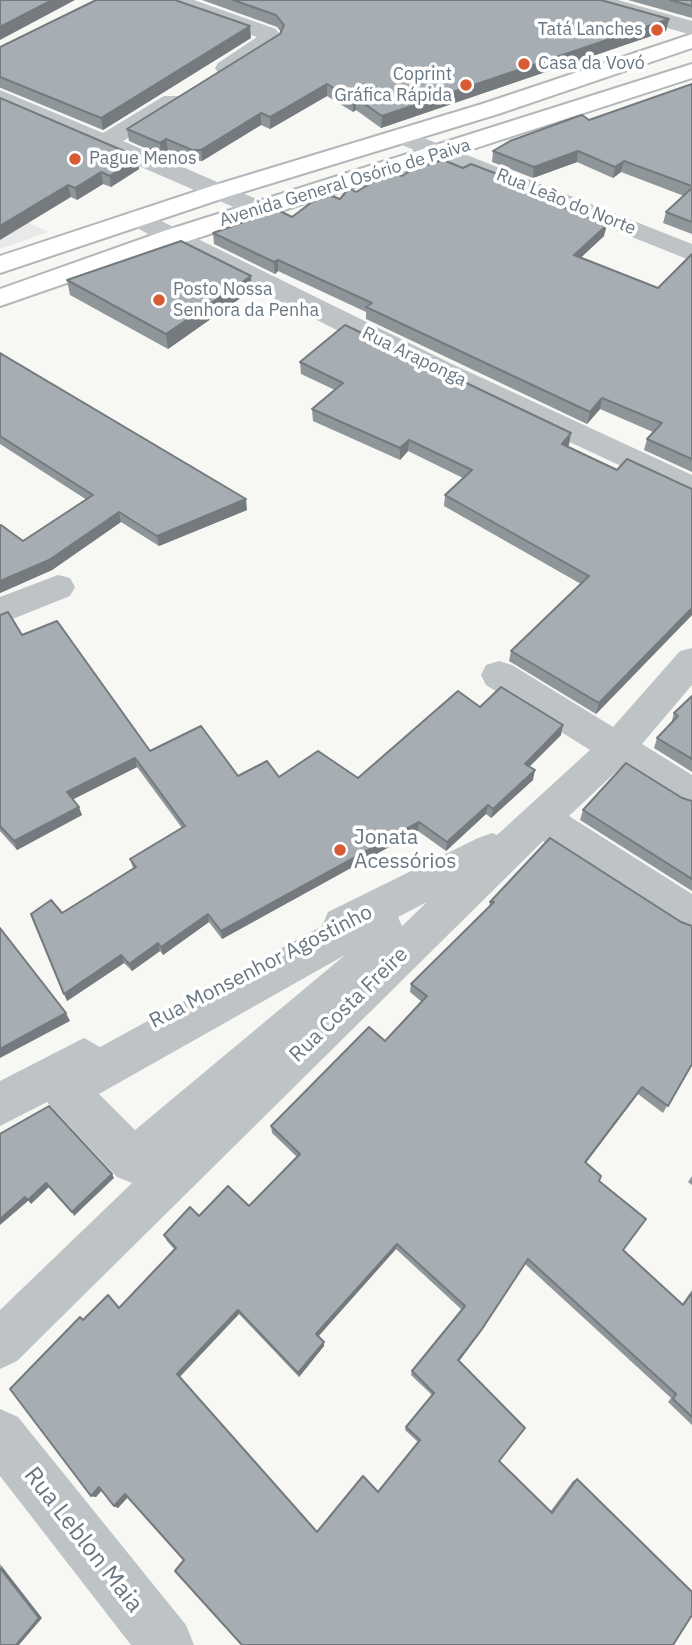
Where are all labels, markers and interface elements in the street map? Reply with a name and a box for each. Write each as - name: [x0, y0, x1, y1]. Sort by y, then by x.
- place label: Tatá Lanches: [537, 19, 643, 41]
- marker: Tatá Lanches: [649, 22, 665, 38]
- place label: Casa da Vovó: [538, 53, 645, 75]
- marker: Casa da Vovó: [516, 56, 532, 72]
- place label: Coprint Gráfica Rápida: [334, 64, 452, 106]
- marker: Coprint Gráfica Rápida: [458, 77, 474, 93]
- street label: Avenida General Osório de Paiva: [217, 134, 473, 232]
- place label: Pague Menos: [89, 148, 197, 170]
- marker: Pague Menos: [67, 151, 83, 167]
- street label: Rua Leão do Norte: [493, 164, 639, 240]
- place label: Posto Nossa Senhora da Penha: [173, 279, 319, 322]
- marker: Posto Nossa Senhora da Penha: [151, 292, 167, 308]
- street label: Rua Araponga: [358, 323, 470, 391]
- place label: Jonata Acessórios: [354, 825, 456, 875]
- marker: Jonata Acessórios: [332, 842, 348, 858]
- street label: Rua Monsenhor Agostinho: [145, 900, 377, 1034]
- street label: Rua Costa Freire: [285, 942, 413, 1068]
- street label: Rua Leblon Maia: [17, 1461, 149, 1619]

